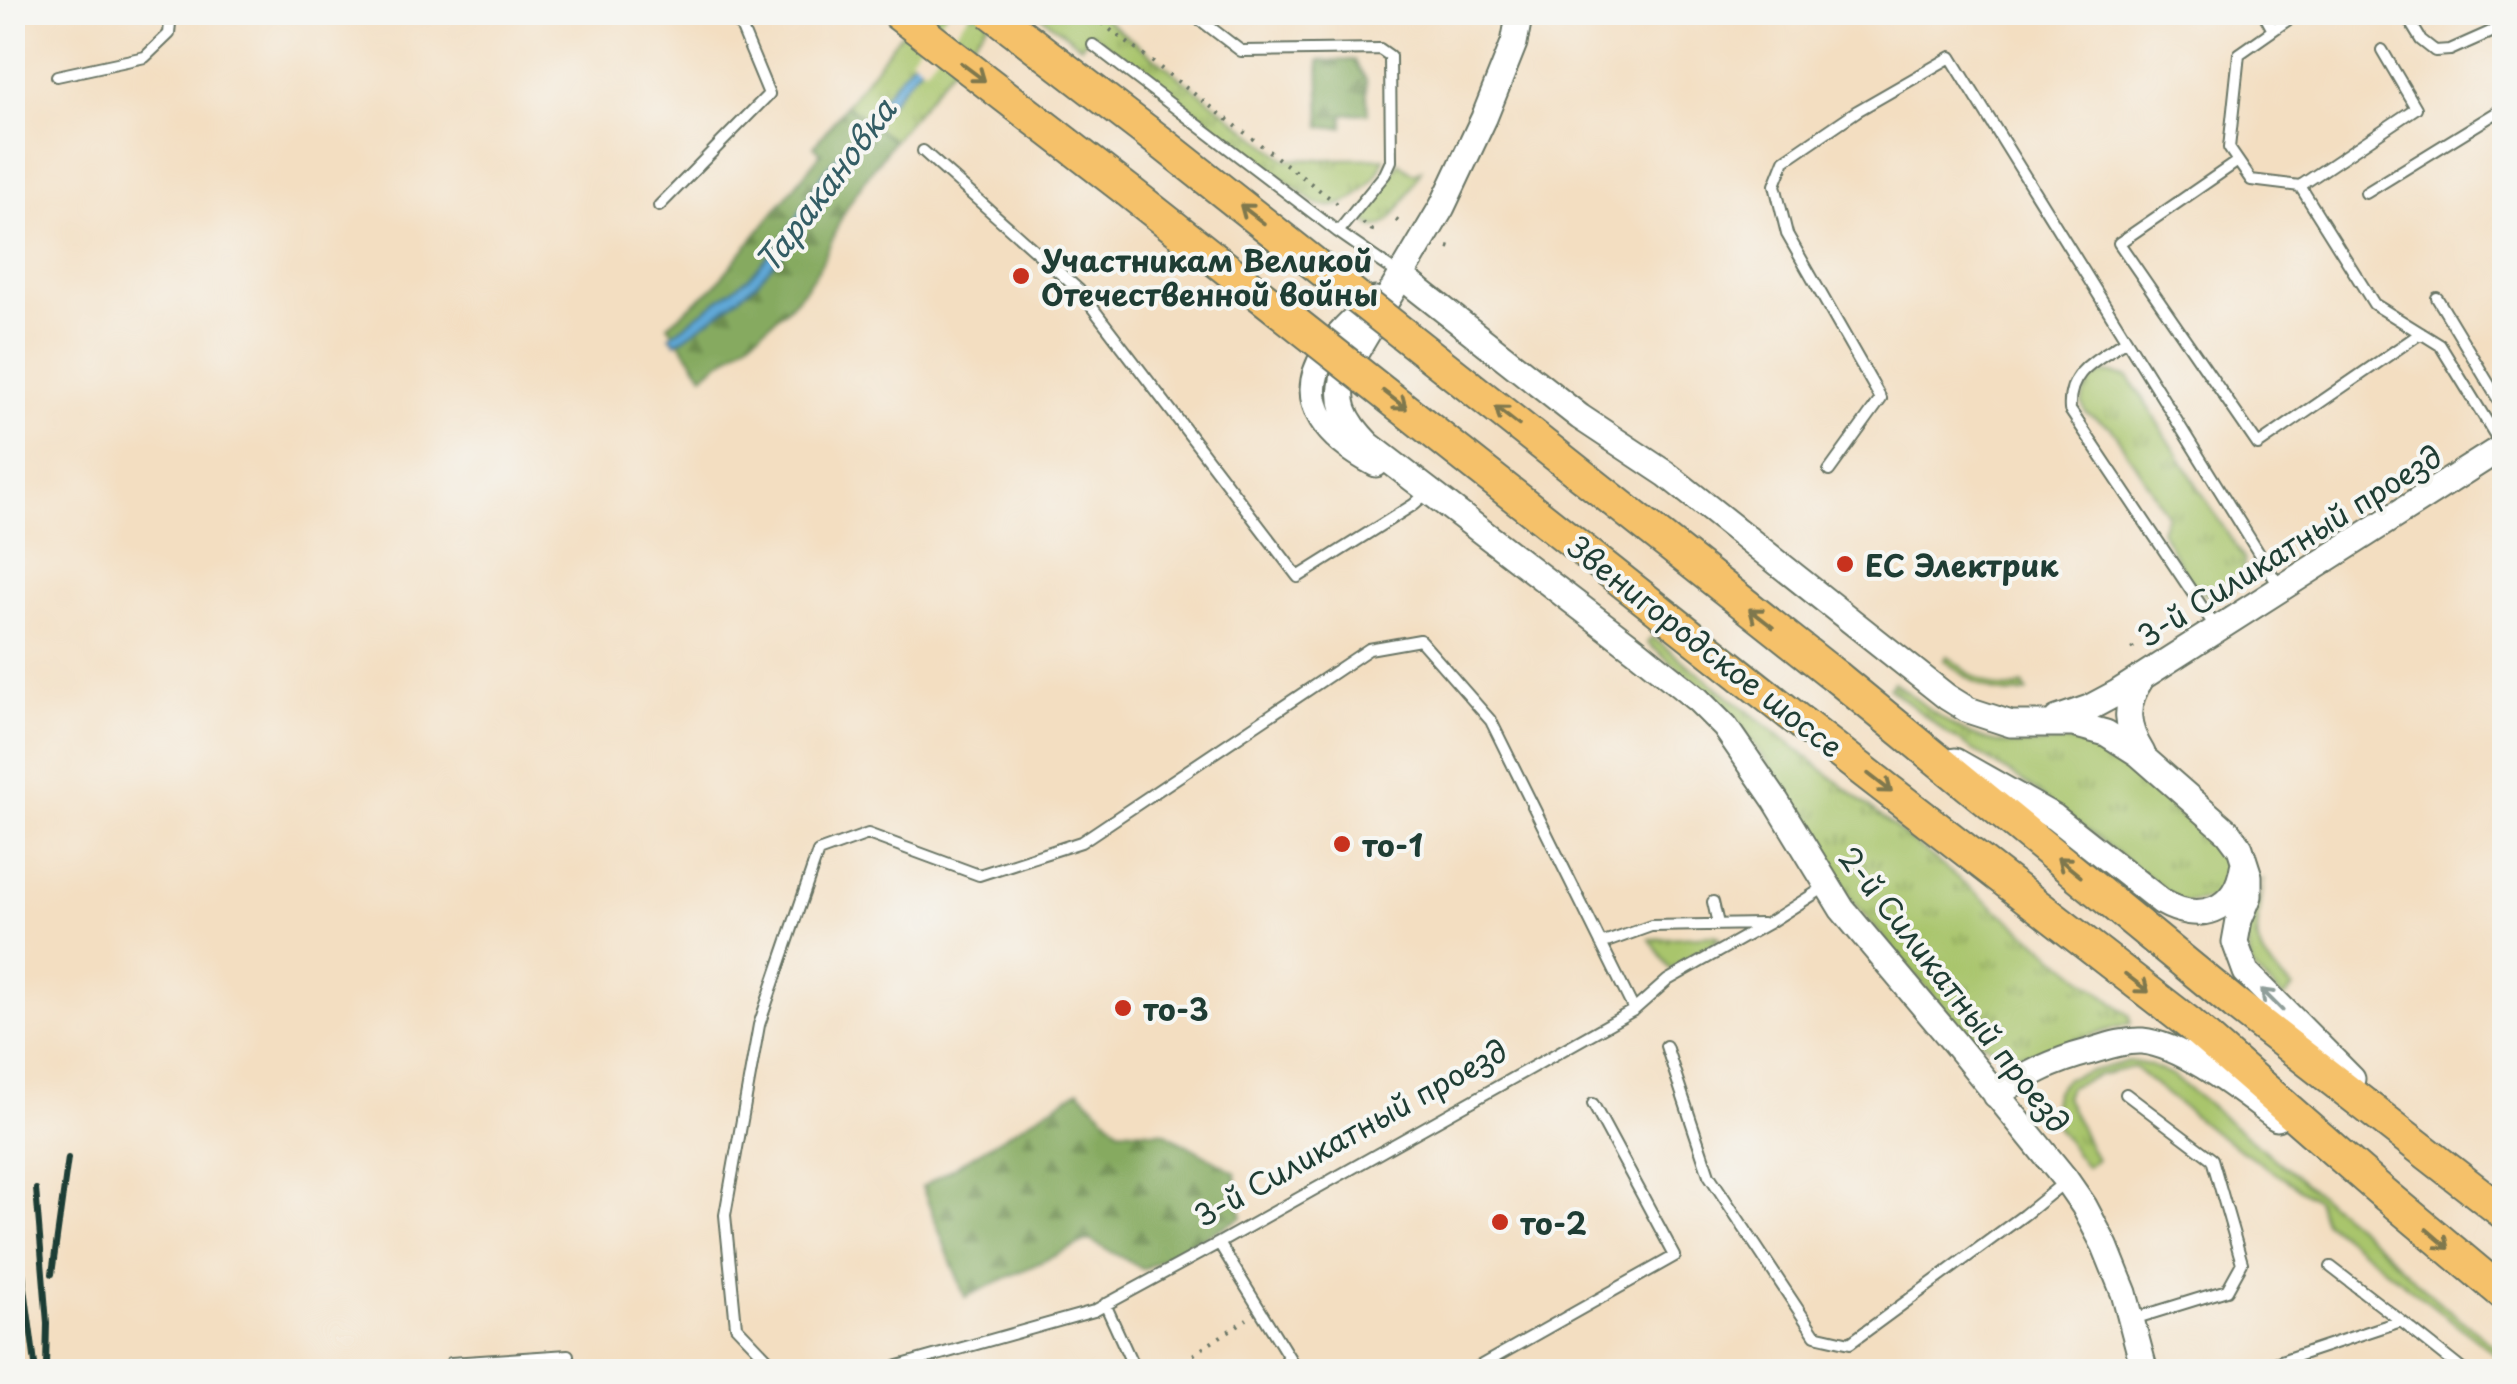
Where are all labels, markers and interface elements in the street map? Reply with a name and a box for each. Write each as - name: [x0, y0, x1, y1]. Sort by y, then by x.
- one-way arrow: [959, 61, 986, 82]
- water label: Таракановка: [743, 87, 907, 283]
- one-way arrow: [1239, 203, 1265, 225]
- place label: Участникам Великой Отечественной войны: [1041, 237, 1378, 316]
- marker: Участникам Великой Отечественной войны: [1010, 265, 1032, 287]
- one-way arrow: [1382, 389, 1408, 411]
- one-way arrow: [1494, 405, 1520, 427]
- street label: 3-й Силикатный проезд: [2128, 433, 2450, 657]
- street label: Звенигородское шоссе: [1559, 524, 1853, 768]
- place label: ЕС Электрик: [1865, 542, 2059, 587]
- marker: ЕС Электрик: [1834, 553, 1856, 575]
- one-way arrow: [1749, 607, 1775, 629]
- one-way arrow: [1867, 772, 1893, 794]
- place label: то-1: [1362, 822, 1423, 867]
- marker: то-1: [1331, 833, 1353, 855]
- street label: 2-й Силикатный проезд: [1829, 836, 2081, 1142]
- one-way arrow: [2056, 856, 2082, 878]
- one-way arrow: [2123, 972, 2150, 993]
- place label: то-3: [1143, 986, 1209, 1031]
- one-way arrow: [2260, 988, 2284, 1012]
- marker: то-3: [1112, 997, 1134, 1019]
- street label: 3-й Силикатный проезд: [1185, 1027, 1515, 1237]
- place label: то-2: [1520, 1200, 1587, 1245]
- marker: то-2: [1489, 1211, 1511, 1233]
- one-way arrow: [2424, 1228, 2450, 1250]

